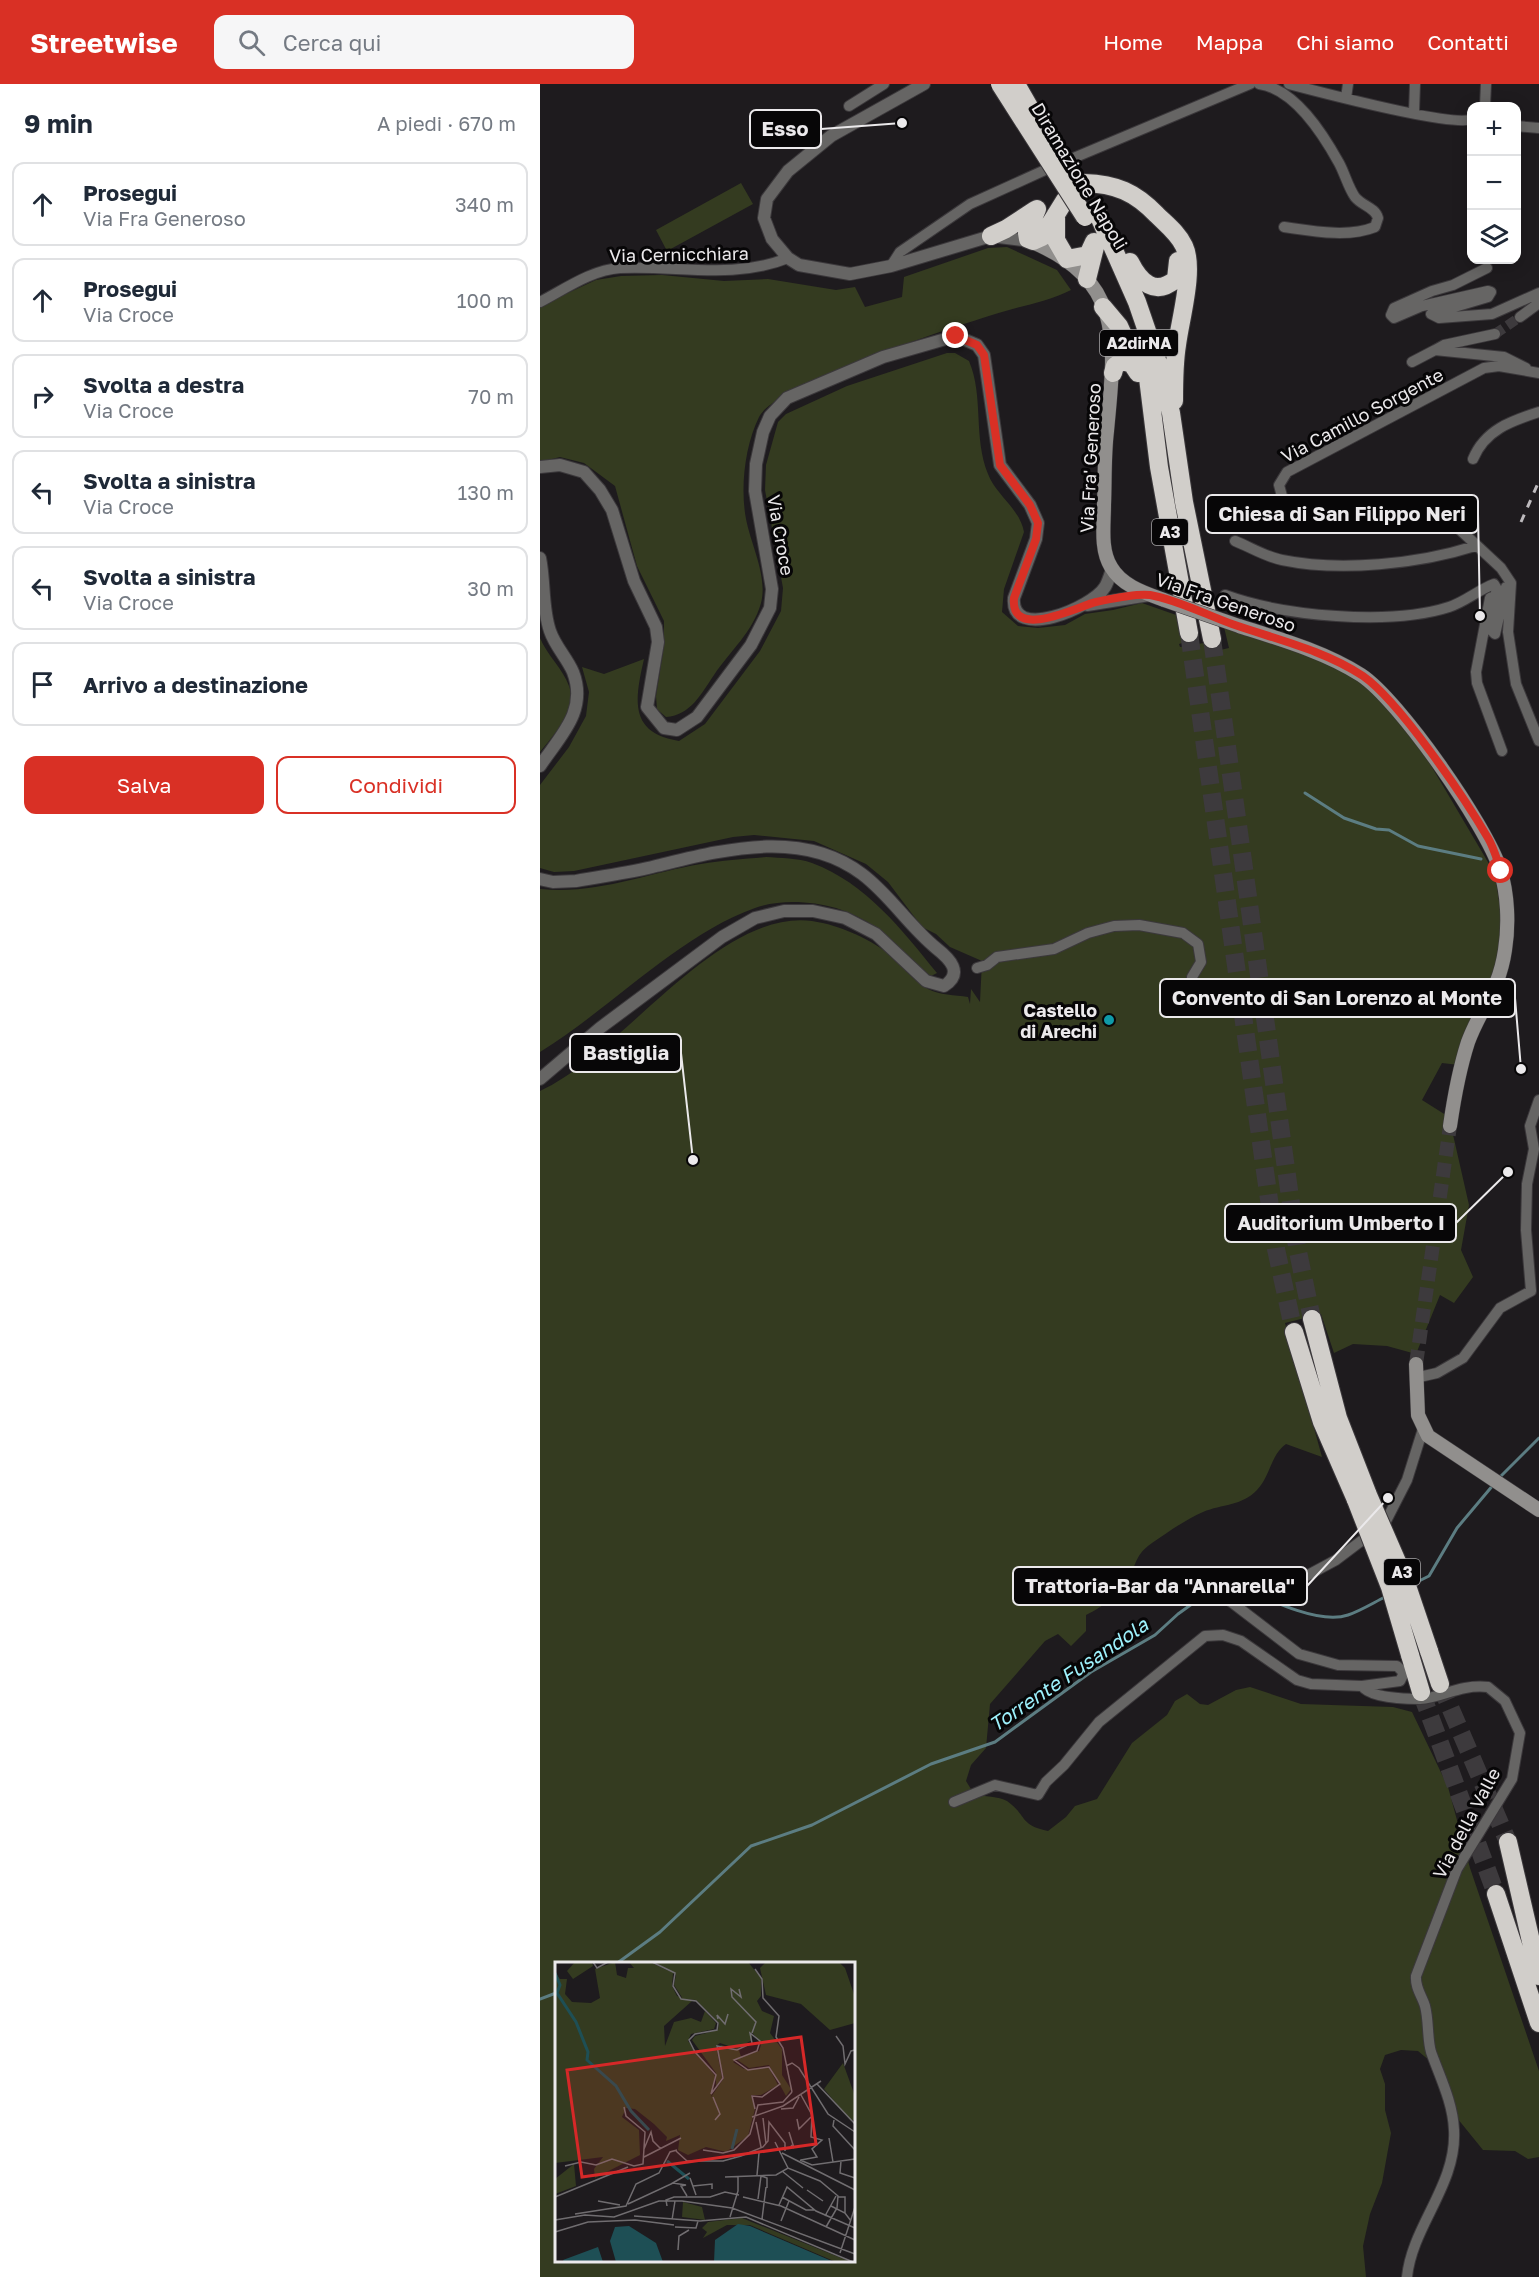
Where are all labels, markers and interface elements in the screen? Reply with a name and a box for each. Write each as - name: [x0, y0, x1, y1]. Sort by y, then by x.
- search box: [214, 15, 634, 69]
- text: Streetwise: [30, 26, 178, 59]
- icon: search: [235, 26, 268, 59]
- text: Cerca qui: [283, 29, 381, 56]
- text: Home: [1103, 29, 1163, 55]
- text: Mappa: [1196, 29, 1263, 55]
- text: Chi siamo: [1296, 29, 1394, 55]
- text: Contatti: [1427, 29, 1509, 55]
- street label: Diramazione Napoli: [1027, 98, 1133, 254]
- map controls: [1467, 102, 1521, 264]
- button: +: [1467, 102, 1521, 156]
- text: 9 min: [24, 108, 93, 139]
- callout: Esso: [750, 110, 821, 148]
- text: A piedi · 670 m: [377, 111, 516, 135]
- text: Esso: [762, 116, 808, 140]
- button: −: [1467, 156, 1521, 210]
- text: Prosegui: [83, 179, 177, 206]
- icon: ahead: [26, 188, 59, 221]
- text: 340 m: [455, 192, 514, 216]
- text: Via Fra Generoso: [83, 206, 246, 230]
- button: layers: [1467, 210, 1521, 264]
- street label: Via Cernicchiara: [609, 242, 749, 266]
- text: Prosegui: [83, 275, 177, 302]
- icon: ahead: [26, 284, 59, 317]
- text: 100 m: [457, 288, 514, 312]
- text: Via Croce: [83, 302, 174, 326]
- route end: [942, 322, 968, 348]
- road number: A2dirNA: [1100, 330, 1178, 356]
- street label: Via Camillo Sorgente: [1277, 363, 1447, 467]
- text: Svolta a destra: [83, 371, 244, 398]
- icon: right: [26, 380, 59, 413]
- street label: Via Fra' Generoso: [1075, 382, 1105, 534]
- text: 70 m: [468, 384, 514, 408]
- text: Via Croce: [83, 398, 174, 422]
- text: Svolta a sinistra: [83, 467, 255, 494]
- icon: left: [26, 476, 59, 509]
- text: 130 m: [458, 480, 514, 504]
- street label: Via Croce: [763, 493, 799, 577]
- text: Via Croce: [83, 494, 174, 518]
- callout: Chiesa di San Filippo Neri: [1206, 495, 1478, 533]
- text: Chiesa di San Filippo Neri: [1218, 501, 1466, 525]
- road number: A3: [1152, 519, 1188, 545]
- text: Svolta a sinistra: [83, 563, 255, 590]
- street label: Via Fra Generoso: [1153, 568, 1299, 636]
- icon: left: [26, 572, 59, 605]
- text: 30 m: [467, 576, 514, 600]
- text: Via Croce: [83, 590, 174, 614]
- icon: arrive: [26, 668, 59, 701]
- text: Arrivo a destinazione: [83, 671, 308, 698]
- button: Salva: [24, 756, 264, 814]
- button: Condividi: [276, 756, 516, 814]
- route start: [1487, 857, 1513, 883]
- callout: Convento di San Lorenzo al Monte: [1160, 979, 1515, 1017]
- text: Convento di San Lorenzo al Monte: [1172, 985, 1502, 1009]
- place label: Castello di Arechi: [1020, 999, 1097, 1042]
- marker: Castello di Arechi: [1102, 1013, 1116, 1027]
- callout: Bastiglia: [570, 1034, 681, 1072]
- text: Bastiglia: [583, 1040, 669, 1064]
- callout: Auditorium Umberto I: [1225, 1204, 1456, 1242]
- text: Auditorium Umberto I: [1237, 1210, 1445, 1234]
- road number: A3: [1384, 1559, 1420, 1585]
- callout: Trattoria-Bar da "Annarella": [1013, 1567, 1307, 1605]
- text: Trattoria-Bar da "Annarella": [1025, 1573, 1295, 1597]
- water label: Torrente Fusandola: [984, 1612, 1153, 1736]
- street label: Via della Valle: [1428, 1764, 1504, 1882]
- inset map: [555, 1962, 855, 2262]

